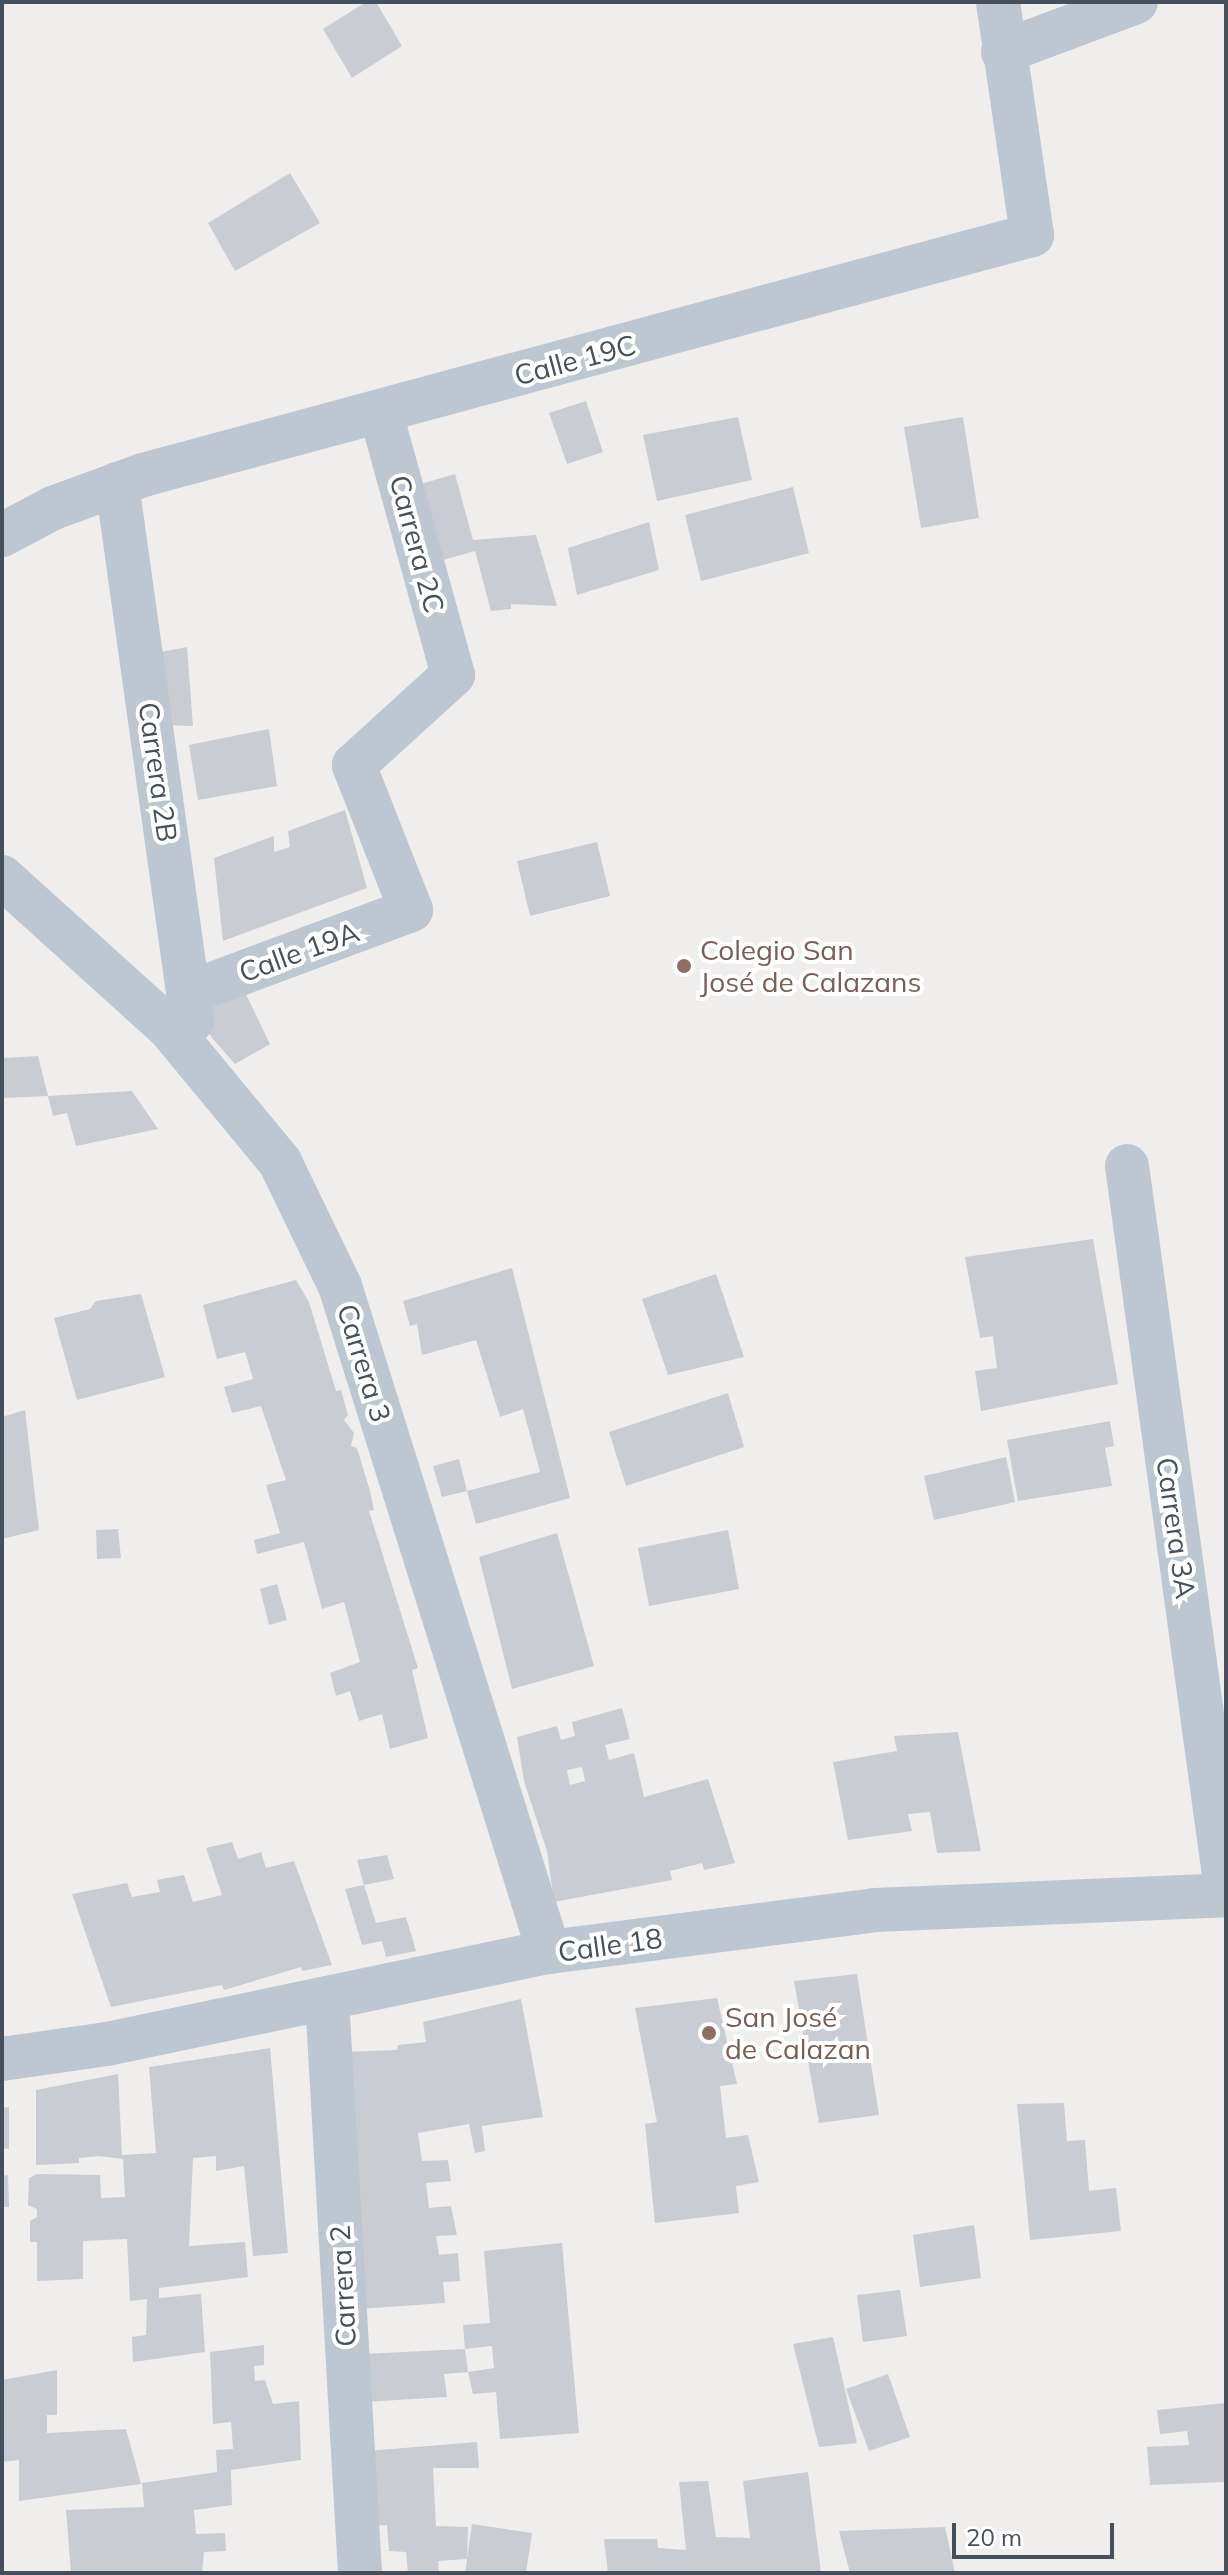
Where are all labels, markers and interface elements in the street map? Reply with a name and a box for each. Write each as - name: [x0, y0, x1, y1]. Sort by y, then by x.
- street label: Calle 19C: [511, 328, 639, 392]
- street label: Carrera 2C: [383, 472, 451, 616]
- street label: Carrera 2B: [132, 700, 184, 844]
- street label: Calle 19A: [234, 915, 364, 989]
- place label: Colegio San José de Calazans: [700, 933, 921, 999]
- marker: Colegio San José de Calazans: [675, 957, 693, 975]
- street label: Carrera 3: [330, 1300, 398, 1426]
- street label: Carrera 3A: [1149, 1455, 1203, 1601]
- street label: Calle 18: [556, 1921, 664, 1969]
- place label: San José de Calazan: [725, 2000, 871, 2066]
- marker: San José de Calazan: [700, 2024, 718, 2042]
- street label: Carrera 2: [323, 2224, 363, 2348]
- scale bar: [956, 2507, 1118, 2557]
- text: 20 m: [966, 2522, 1022, 2552]

